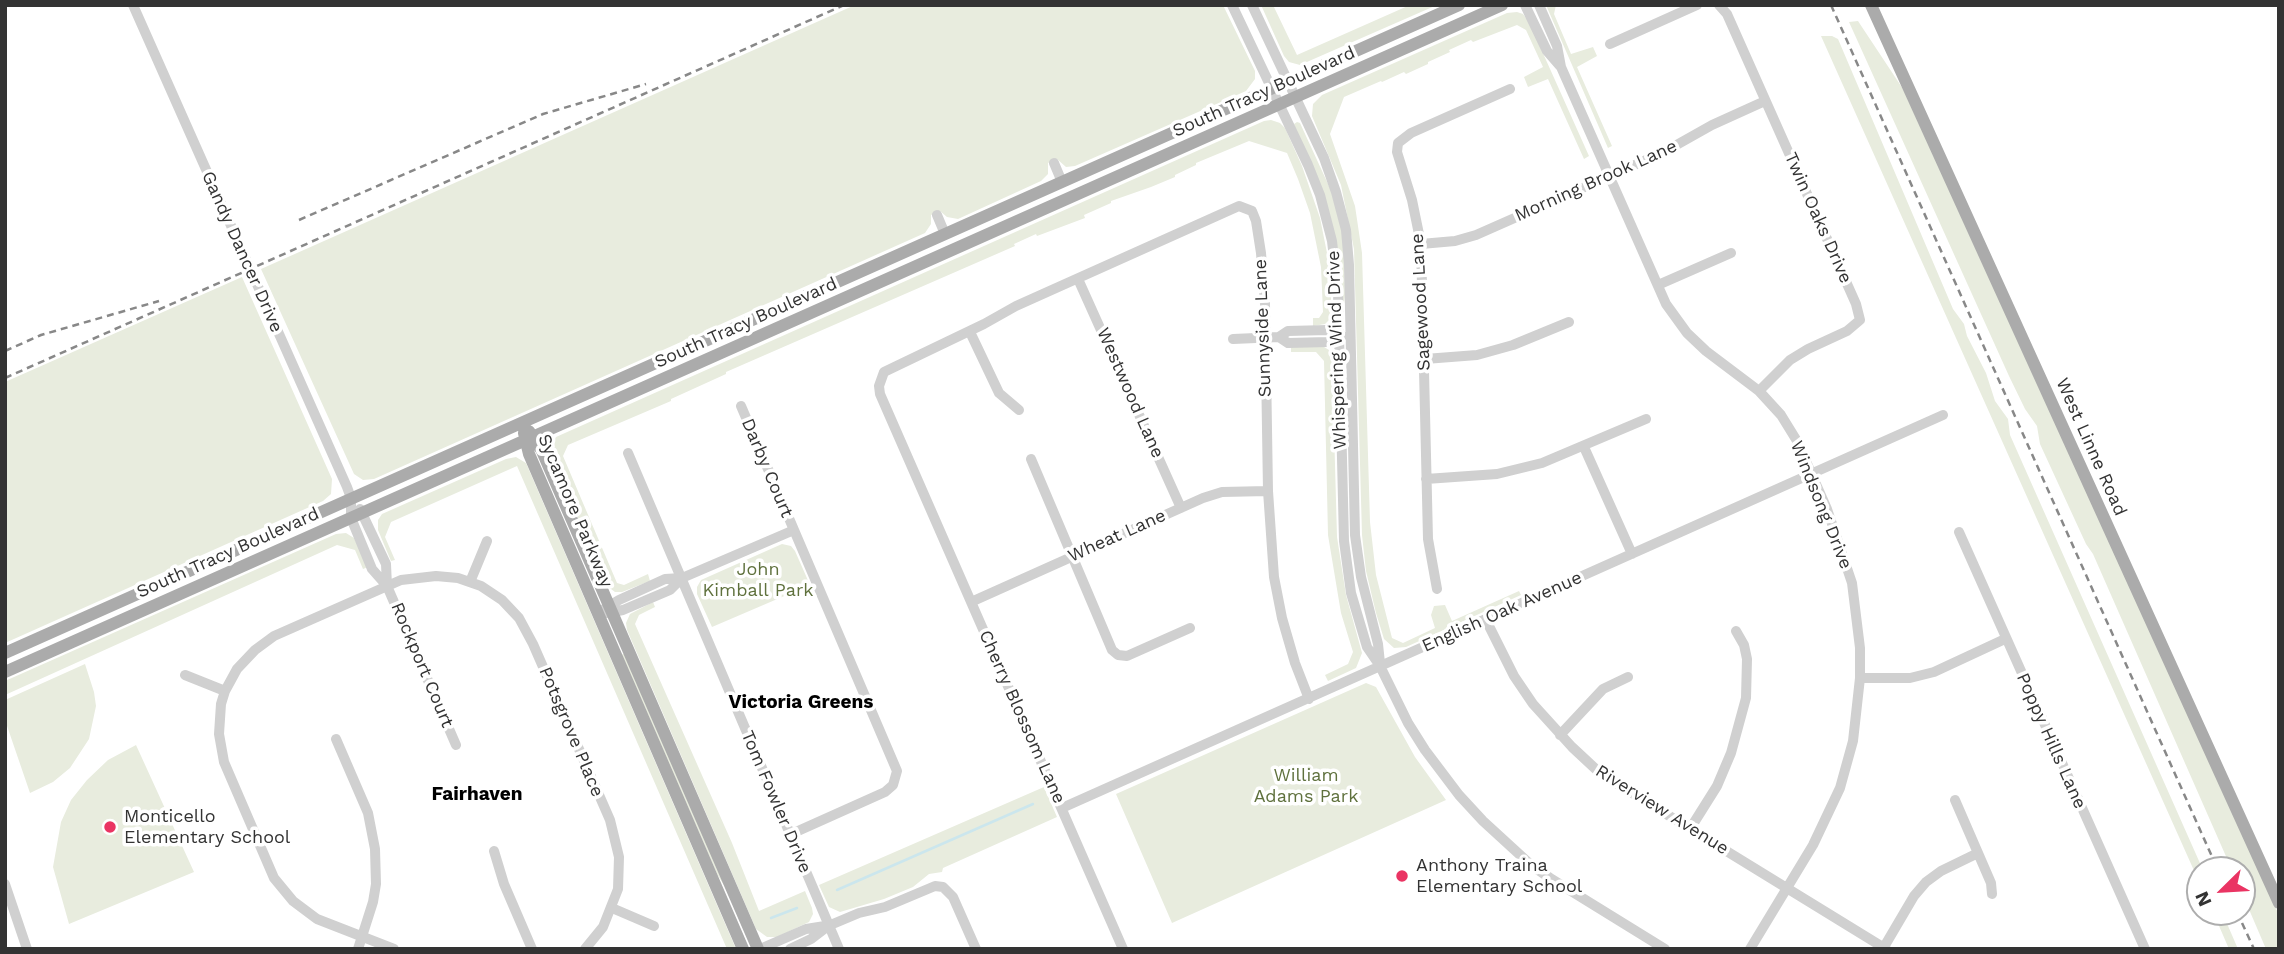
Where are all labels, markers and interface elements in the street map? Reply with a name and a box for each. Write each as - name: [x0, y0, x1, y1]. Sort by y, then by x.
- street label: South Tracy Boulevard: [1169, 42, 1359, 142]
- street label: Morning Brook Lane: [1511, 135, 1681, 227]
- street label: Twin Oaks Drive: [1779, 149, 1857, 287]
- street label: Gandy Dancer Drive: [197, 168, 287, 336]
- street label: Sagewood Lane: [1407, 233, 1435, 371]
- street label: Whispering Wind Drive: [1323, 250, 1351, 450]
- street label: Sunnyside Lane: [1250, 259, 1276, 397]
- street label: South Tracy Boulevard: [651, 273, 841, 373]
- street label: Westwood Lane: [1092, 324, 1168, 462]
- street label: West Linne Road: [2051, 375, 2131, 519]
- street label: Darby Court: [736, 415, 798, 521]
- street label: Sycamore Parkway: [533, 431, 617, 591]
- street label: Windsong Drive: [1785, 438, 1857, 572]
- street label: South Tracy Boulevard: [133, 503, 323, 603]
- street label: Wheat Lane: [1065, 505, 1169, 567]
- park label: John Kimball Park: [702, 559, 814, 602]
- street label: English Oak Avenue: [1419, 567, 1585, 657]
- street label: Rockport Court: [386, 599, 458, 731]
- street label: Cherry Blossom Lane: [974, 627, 1070, 807]
- street label: Potsgrove Place: [534, 664, 608, 800]
- street label: Poppy Hills Lane: [2011, 670, 2091, 812]
- district label: Victoria Greens: [729, 691, 873, 713]
- street label: Tom Fowler Drive: [736, 728, 816, 876]
- street label: Riverview Avenue: [1591, 760, 1733, 860]
- park label: William Adams Park: [1254, 765, 1358, 808]
- district label: Fairhaven: [431, 783, 523, 805]
- place label: Monticello Elementary School: [124, 806, 290, 848]
- marker: Monticello Elementary School: [102, 819, 118, 835]
- place label: Anthony Traina Elementary School: [1416, 855, 1582, 898]
- north arrow: [2186, 856, 2256, 926]
- marker: Anthony Traina Elementary School: [1394, 868, 1410, 884]
- text: N: [2190, 888, 2217, 910]

